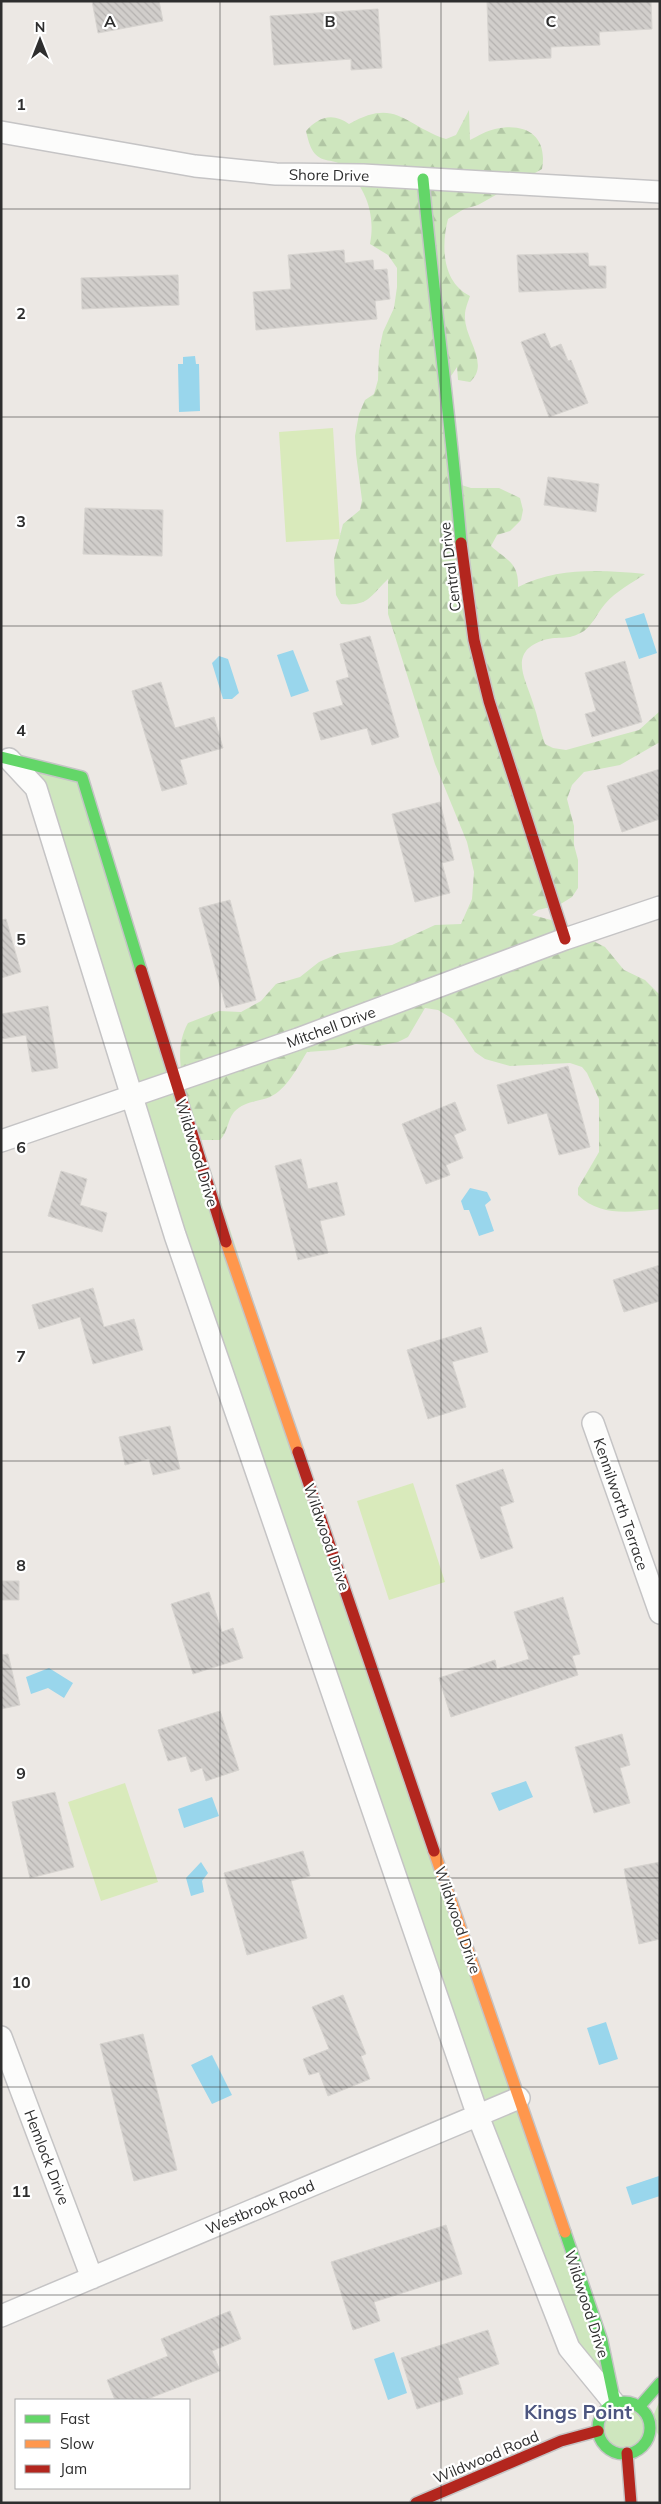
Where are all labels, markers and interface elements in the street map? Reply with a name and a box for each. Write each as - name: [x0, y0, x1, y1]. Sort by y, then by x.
- text: A: [104, 11, 116, 31]
- text: B: [324, 11, 336, 31]
- text: C: [546, 11, 557, 31]
- north arrow: [15, 15, 65, 65]
- text: N: [35, 18, 45, 36]
- text: 1: [16, 94, 26, 114]
- street label: Shore Drive: [289, 165, 369, 185]
- text: 2: [16, 303, 26, 323]
- text: 3: [16, 511, 26, 531]
- street label: Central Drive: [435, 521, 465, 613]
- text: 4: [16, 720, 26, 740]
- text: 5: [16, 929, 26, 949]
- street label: Mitchell Drive: [284, 1002, 378, 1052]
- street label: Wildwood Drive: [172, 1097, 222, 1209]
- text: 6: [16, 1137, 26, 1157]
- text: 7: [16, 1346, 26, 1366]
- street label: Kennilworth Terrace: [589, 1435, 653, 1573]
- street label: Wildwood Drive: [300, 1481, 354, 1593]
- text: 8: [16, 1555, 26, 1575]
- text: 9: [16, 1763, 26, 1783]
- street label: Wildwood Drive: [431, 1864, 485, 1976]
- text: 10: [11, 1972, 31, 1992]
- street label: Hemlock Drive: [20, 2107, 74, 2207]
- street label: Westbrook Road: [203, 2176, 317, 2238]
- text: 11: [11, 2181, 31, 2201]
- street label: Wildwood Drive: [561, 2248, 613, 2360]
- legend: [15, 2399, 190, 2489]
- district label: Kings Point: [524, 2399, 632, 2424]
- text: Fast: [60, 2409, 90, 2428]
- street label: Wildwood Road: [430, 2426, 542, 2488]
- text: Slow: [60, 2434, 94, 2453]
- text: Jam: [60, 2459, 87, 2478]

